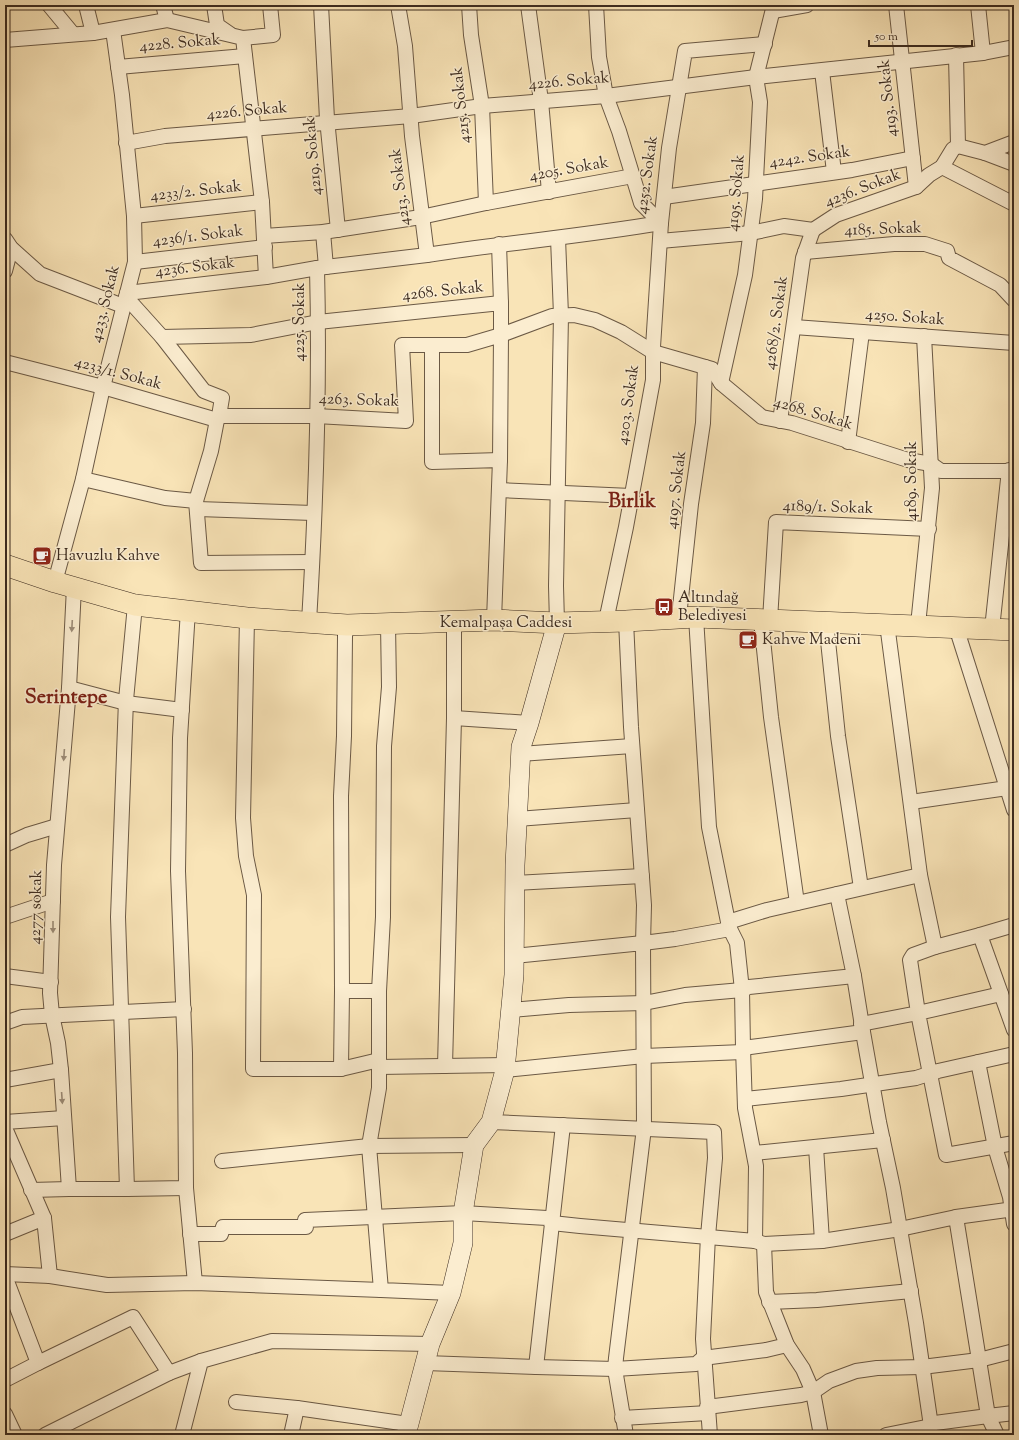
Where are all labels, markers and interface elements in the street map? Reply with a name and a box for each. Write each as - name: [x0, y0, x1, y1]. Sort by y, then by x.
- scale bar: [869, 22, 972, 48]
- text: 50 m: [874, 28, 898, 46]
- street label: 4228. Sokak: [138, 29, 222, 59]
- street label: 4193. Sokak: [873, 58, 905, 138]
- street label: 4215. Sokak: [447, 65, 477, 144]
- street label: 4226. Sokak: [528, 67, 611, 97]
- street label: 4226. Sokak: [206, 97, 289, 127]
- street label: 4219. Sokak: [299, 115, 329, 196]
- street label: 4252. Sokak: [631, 134, 665, 216]
- street label: 4242. Sokak: [768, 141, 852, 175]
- street label: 4213. Sokak: [385, 147, 417, 227]
- street label: 4205. Sokak: [528, 152, 611, 188]
- street label: 4195. Sokak: [722, 153, 752, 232]
- street label: 4236. Sokak: [822, 164, 905, 214]
- street label: 4233/2. Sokak: [149, 176, 243, 208]
- street label: 4185. Sokak: [844, 217, 922, 243]
- street label: 4236/1. Sokak: [151, 220, 245, 254]
- street label: 4236. Sokak: [154, 252, 236, 284]
- street label: 4233. Sokak: [85, 263, 127, 345]
- street label: 4268/2. Sokak: [759, 274, 795, 371]
- street label: 4268. Sokak: [401, 276, 485, 308]
- street label: 4225. Sokak: [289, 282, 312, 361]
- street label: 4250. Sokak: [865, 304, 946, 332]
- street label: 4233/1. Sokak: [72, 351, 165, 397]
- street label: 4203. Sokak: [612, 363, 646, 447]
- street label: 4263. Sokak: [318, 388, 400, 414]
- street label: 4268. Sokak: [771, 391, 856, 437]
- street label: 4189. Sokak: [901, 441, 924, 521]
- street label: 4197. Sokak: [661, 449, 693, 531]
- district label: Birlik: [608, 488, 656, 517]
- street label: 4189/1. Sokak: [782, 495, 874, 521]
- cafe icon: Havuzlu Kahve: [31, 545, 53, 567]
- place label: Havuzlu Kahve: [56, 545, 160, 568]
- place label: Altındağ Belediyesi: [678, 587, 747, 628]
- bus stop icon: Altındağ Belediyesi: [653, 596, 675, 618]
- street label: Kemalpaşa Caddesi: [440, 612, 573, 635]
- one-way arrow: [69, 620, 75, 633]
- cafe icon: Kahve Madeni: [737, 629, 759, 651]
- place label: Kahve Madeni: [762, 629, 862, 652]
- district label: Serintepe: [25, 684, 107, 713]
- one-way arrow: [60, 749, 67, 761]
- street label: 4277 sokak: [25, 869, 49, 945]
- one-way arrow: [50, 921, 56, 934]
- one-way arrow: [59, 1092, 66, 1104]

